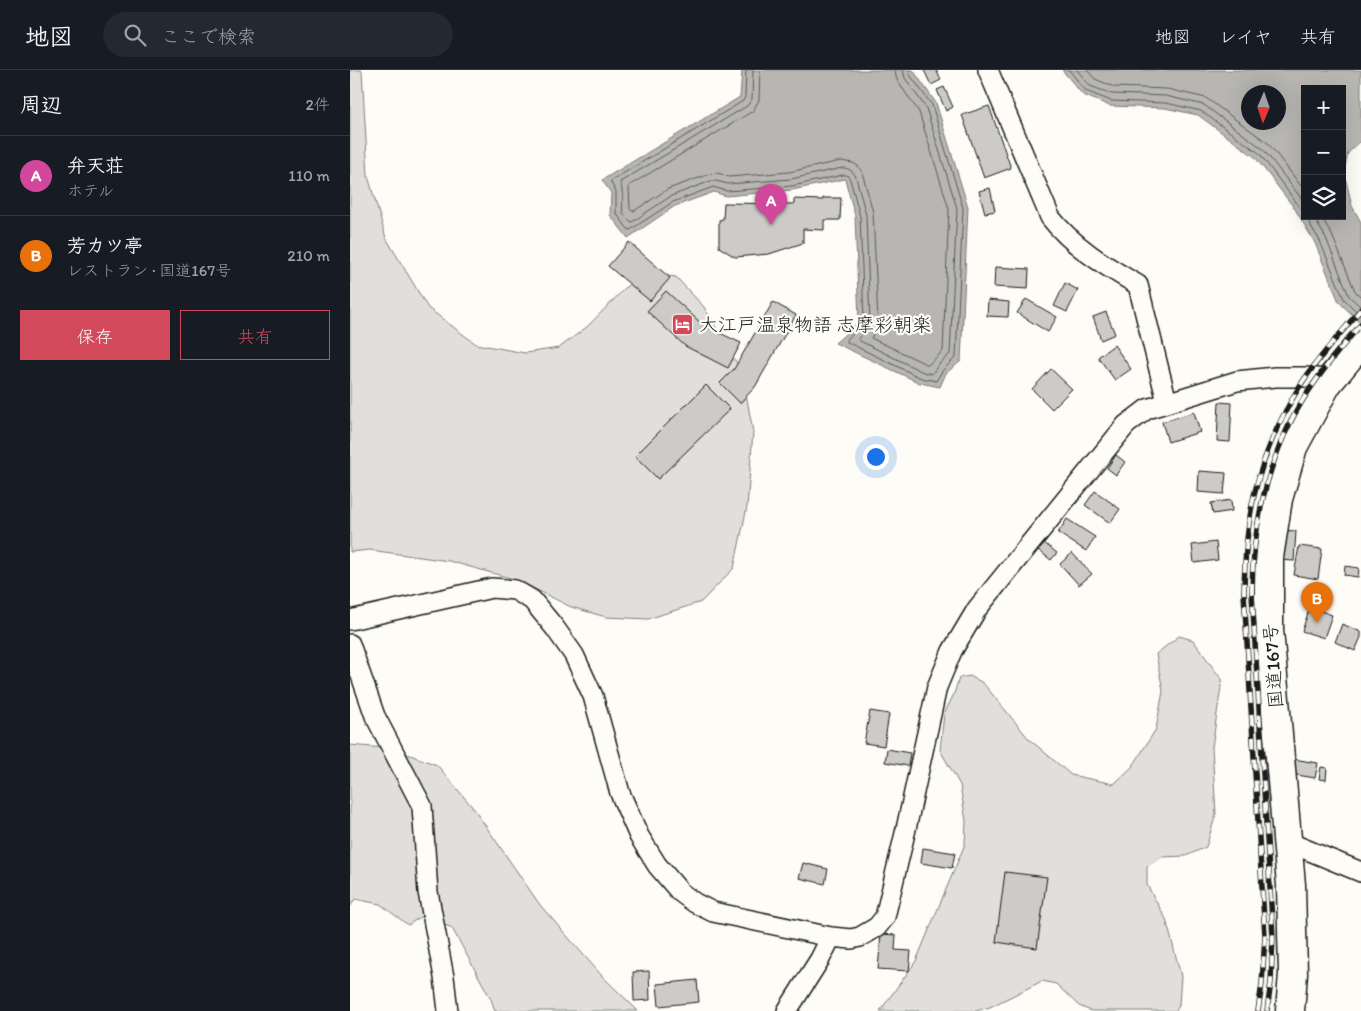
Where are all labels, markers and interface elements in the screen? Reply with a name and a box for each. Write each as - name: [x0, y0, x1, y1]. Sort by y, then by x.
- search box: [103, 12, 453, 57]
- icon: search: [121, 21, 149, 49]
- text: 地図: [25, 22, 73, 51]
- text: ここで検索: [161, 25, 256, 48]
- text: 地図: [1155, 26, 1191, 48]
- text: レイヤ: [1219, 26, 1272, 48]
- text: 共有: [1300, 26, 1336, 48]
- north arrow: [1241, 85, 1286, 130]
- map controls: [1301, 85, 1346, 220]
- button: +: [1301, 85, 1346, 130]
- text: 周辺: [20, 92, 62, 117]
- text: 2件: [306, 95, 330, 114]
- button: −: [1301, 130, 1346, 175]
- text: 弁天荘: [67, 154, 124, 177]
- text: A: [31, 166, 41, 185]
- text: 110 m: [288, 166, 330, 185]
- button: layers: [1301, 175, 1346, 220]
- text: ホテル: [67, 181, 114, 200]
- pin: A: [755, 184, 787, 225]
- text: 芳カツ亭: [67, 234, 143, 257]
- text: B: [31, 246, 41, 265]
- text: 210 m: [287, 246, 330, 265]
- text: レストラン · 国道167号: [67, 261, 231, 280]
- button: 保存: [20, 310, 170, 360]
- button: 共有: [180, 310, 330, 360]
- hotel icon: 大江戸温泉物語 志摩彩朝楽: [671, 312, 695, 336]
- place label: 大江戸温泉物語 志摩彩朝楽: [699, 313, 931, 336]
- your location: [863, 444, 889, 470]
- pin: B: [1301, 582, 1333, 623]
- street label: 国道167号: [1259, 623, 1287, 709]

